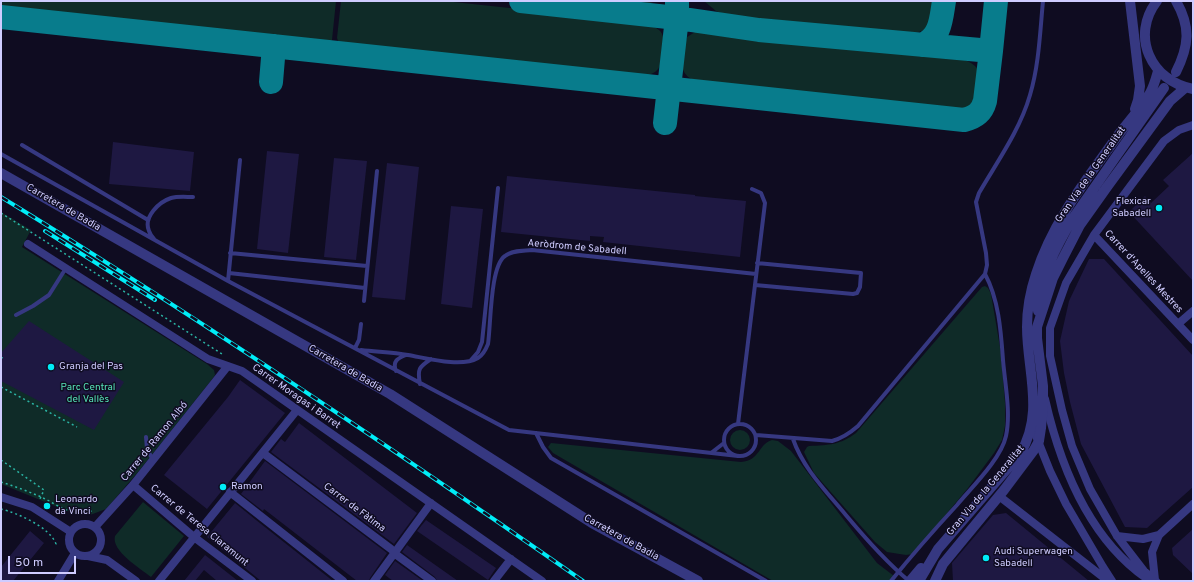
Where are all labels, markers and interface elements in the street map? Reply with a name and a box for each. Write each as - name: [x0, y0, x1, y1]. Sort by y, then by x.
- street label: Gran Via de la Generalitat: [1053, 125, 1129, 225]
- street label: Carretera de Badia: [24, 182, 102, 234]
- place label: Flexicar Sabadell: [1112, 196, 1151, 220]
- marker: Flexicar Sabadell: [1154, 203, 1164, 213]
- street label: Carrer d'Apelles Mestres: [1101, 228, 1185, 316]
- street label: Aeròdrom de Sabadell: [527, 238, 627, 258]
- street label: Carretera de Badia: [306, 343, 384, 395]
- place label: Granja del Pas: [59, 361, 123, 373]
- marker: Granja del Pas: [46, 362, 56, 372]
- street label: Carrer Moragas i Barret: [249, 362, 343, 432]
- park label: Parc Central del Vallès: [61, 382, 115, 406]
- street label: Carrer de Ramon Albó: [119, 400, 191, 484]
- street label: Gran Via de la Generalitat: [945, 443, 1027, 539]
- place label: Ramon: [231, 481, 263, 493]
- street label: Carrer de Fàtima: [321, 481, 387, 535]
- marker: Ramon: [218, 482, 228, 492]
- street label: Carrer de Teresa Claramunt: [147, 483, 251, 569]
- place label: Leonardo da Vinci: [55, 494, 98, 518]
- marker: Leonardo da Vinci: [42, 501, 52, 511]
- street label: Carretera de Badia: [581, 512, 661, 564]
- place label: Audi Superwagen Sabadell: [994, 546, 1073, 570]
- scale bar: [10, 548, 78, 574]
- marker: Audi Superwagen Sabadell: [981, 553, 991, 563]
- text: 50 m: [15, 555, 43, 571]

